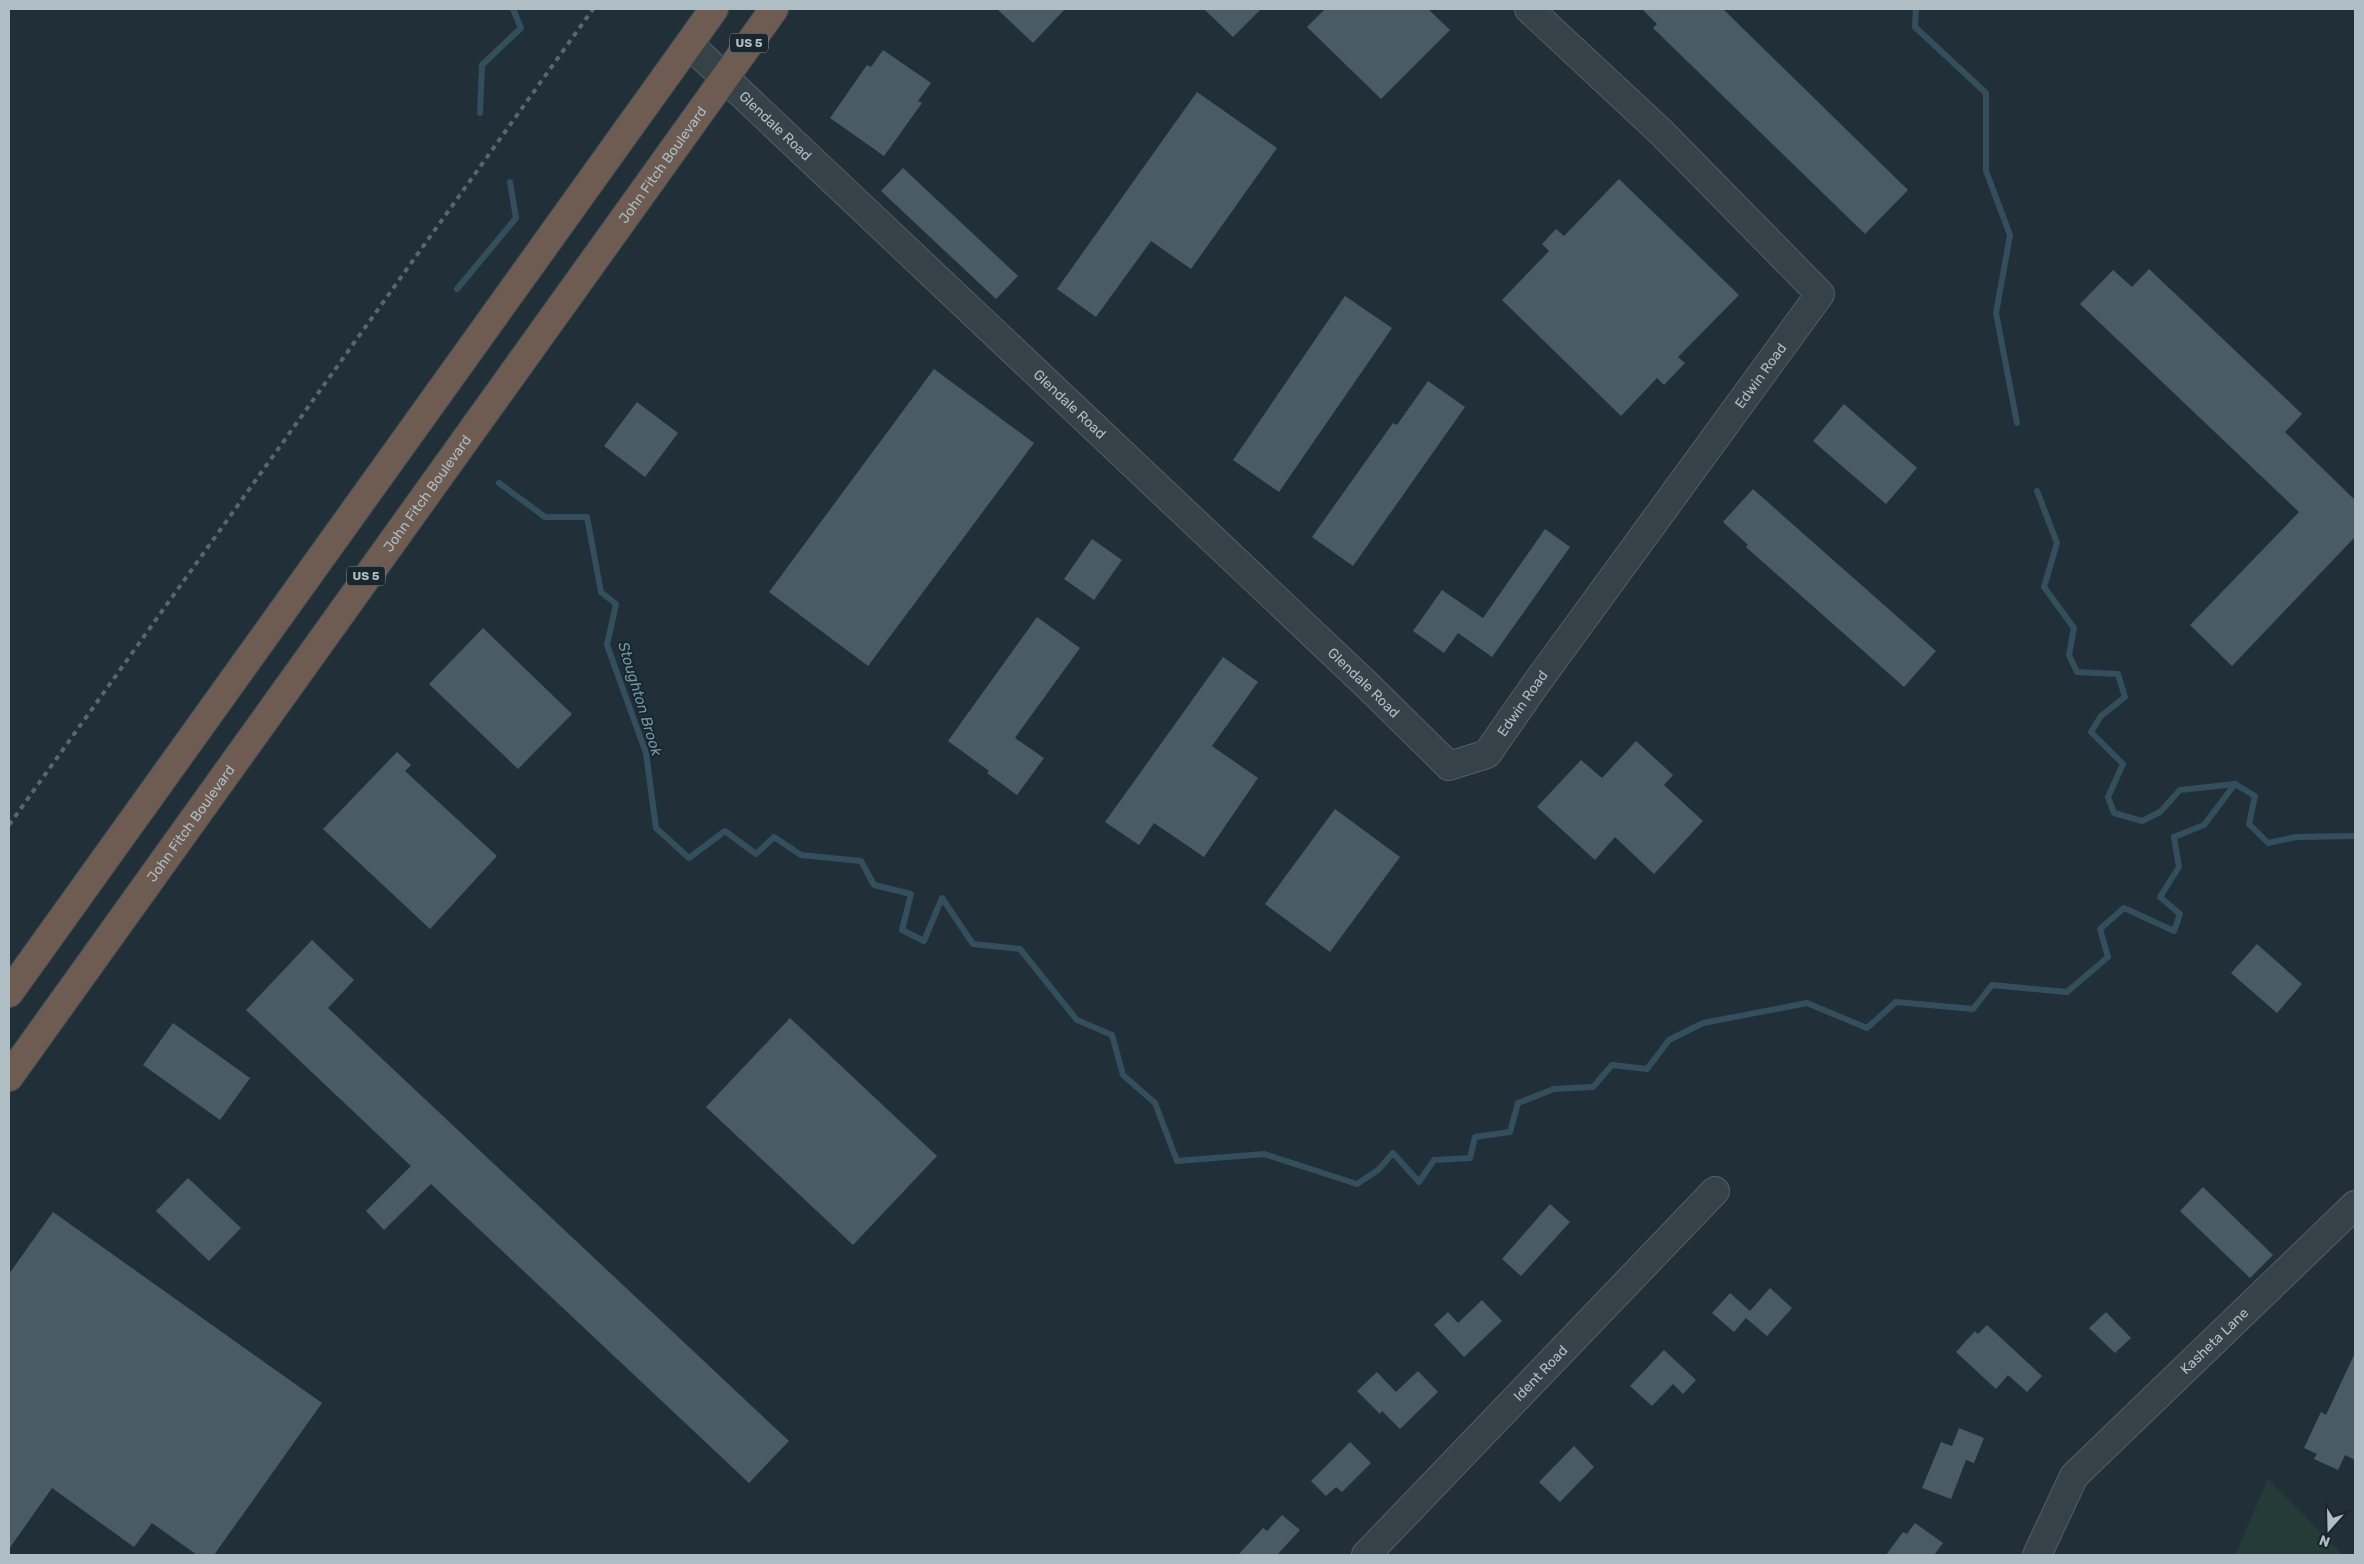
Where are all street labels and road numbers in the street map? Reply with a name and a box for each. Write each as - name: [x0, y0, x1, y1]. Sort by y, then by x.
- road number: US 5: [730, 34, 768, 52]
- street label: Glendale Road: [736, 88, 815, 164]
- street label: John Fitch Boulevard: [615, 103, 710, 227]
- street label: Edwin Road: [1731, 340, 1790, 412]
- street label: Glendale Road: [1030, 366, 1109, 442]
- street label: John Fitch Boulevard: [380, 432, 475, 555]
- road number: US 5: [347, 566, 385, 586]
- street label: Glendale Road: [1324, 644, 1403, 721]
- street label: Edwin Road: [1493, 667, 1551, 739]
- street label: John Fitch Boulevard: [143, 762, 238, 885]
- street label: Kasheta Lane: [2177, 1304, 2252, 1378]
- street label: Ident Road: [1510, 1342, 1571, 1404]

